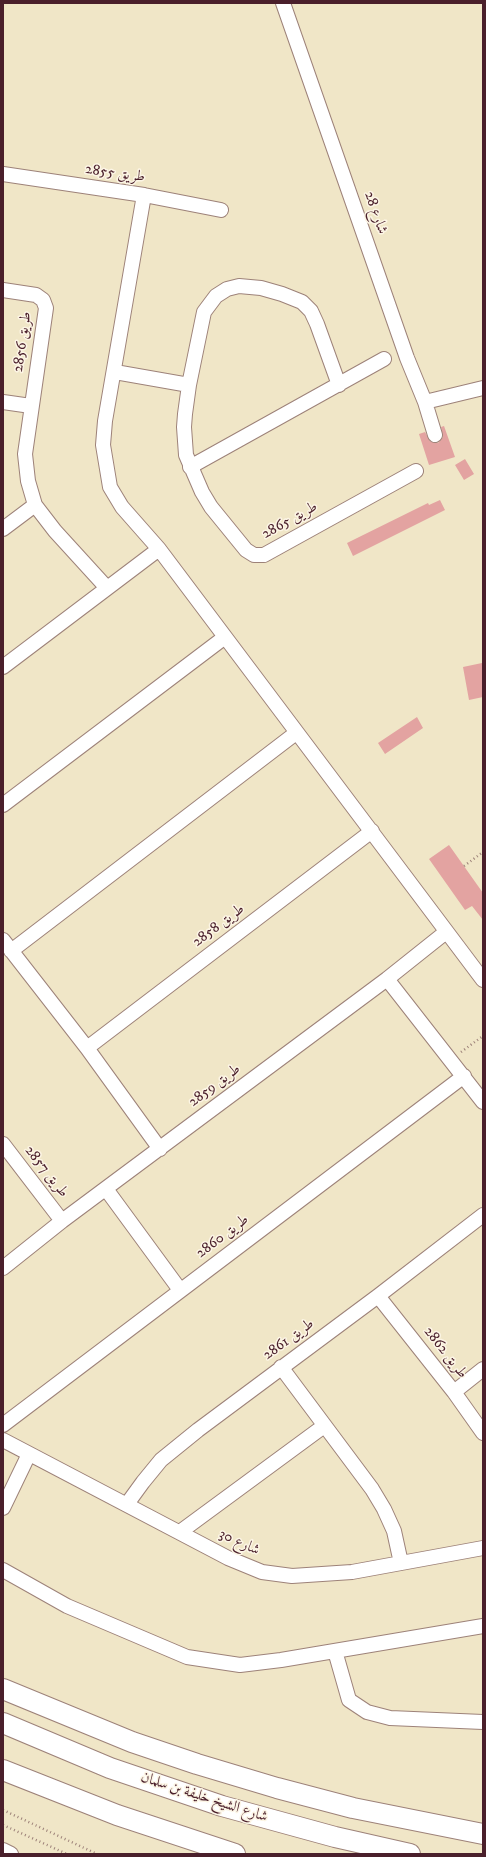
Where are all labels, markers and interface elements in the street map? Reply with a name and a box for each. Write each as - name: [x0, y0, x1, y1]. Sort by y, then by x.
- street label: طريق 2855: [84, 161, 146, 187]
- street label: شارع 28: [359, 189, 391, 237]
- street label: طريق 2856: [10, 311, 36, 373]
- street label: طريق 2865: [259, 498, 321, 544]
- street label: طريق 2858: [189, 901, 249, 951]
- street label: طريق 2859: [185, 1061, 245, 1111]
- street label: طريق 2857: [20, 1142, 72, 1202]
- street label: طريق 2860: [193, 1211, 253, 1263]
- street label: طريق 2861: [260, 1315, 318, 1365]
- street label: طريق 2862: [419, 1324, 471, 1382]
- street label: شارع 30: [216, 1526, 262, 1560]
- street label: شارع الشيخ خليفة بن سلمان: [138, 1769, 270, 1827]

